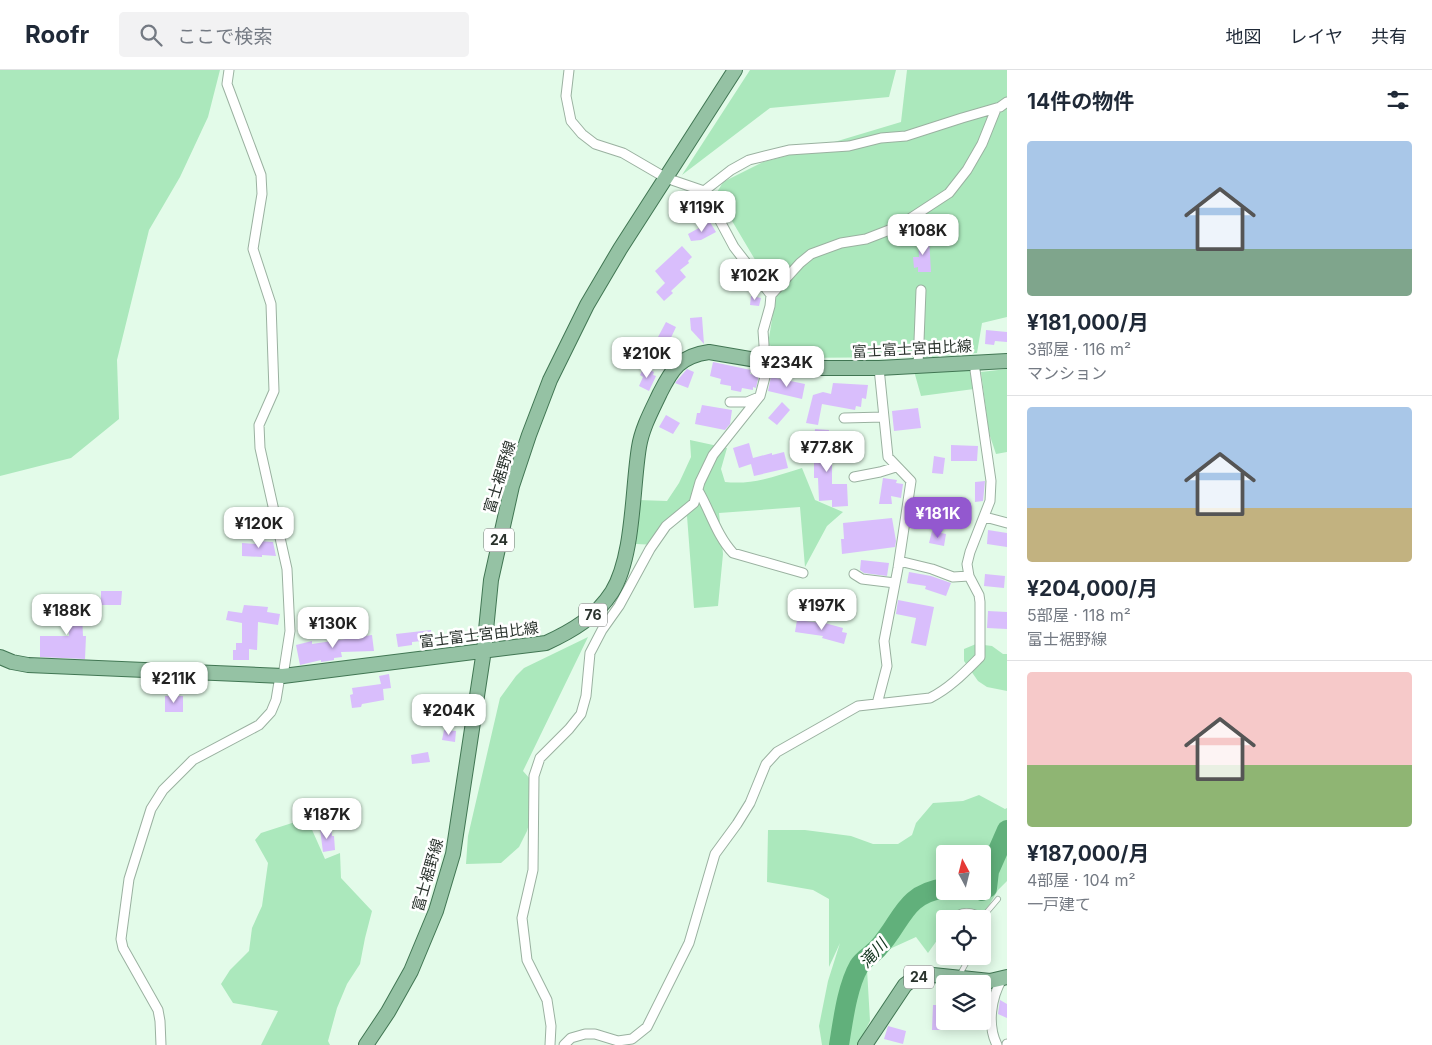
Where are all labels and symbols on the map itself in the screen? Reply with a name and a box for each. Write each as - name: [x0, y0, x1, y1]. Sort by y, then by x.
- pin: ¥119K: [667, 190, 737, 233]
- pin: ¥108K: [888, 214, 958, 256]
- pin: ¥102K: [720, 258, 790, 301]
- pin: ¥210K: [612, 336, 682, 379]
- street label: 富士富士宮由比線: [852, 336, 972, 361]
- pin: ¥234K: [752, 346, 822, 388]
- pin: ¥77.8K: [786, 430, 868, 473]
- street label: 富士裾野線: [479, 438, 520, 516]
- pin: ¥181K: [903, 496, 973, 539]
- pin: ¥120K: [224, 506, 294, 549]
- road number: 24: [484, 528, 514, 552]
- pin: ¥197K: [787, 588, 857, 631]
- pin: ¥188K: [32, 594, 102, 636]
- road number: 76: [579, 604, 607, 626]
- pin: ¥130K: [298, 606, 368, 649]
- street label: 富士富士宮由比線: [418, 618, 540, 651]
- pin: ¥211K: [139, 662, 209, 704]
- pin: ¥204K: [414, 694, 484, 736]
- pin: ¥187K: [292, 798, 362, 840]
- street label: 富士裾野線: [408, 836, 447, 914]
- north arrow: [936, 845, 991, 900]
- water label: 滝川: [855, 933, 892, 972]
- road number: 24: [904, 966, 934, 989]

